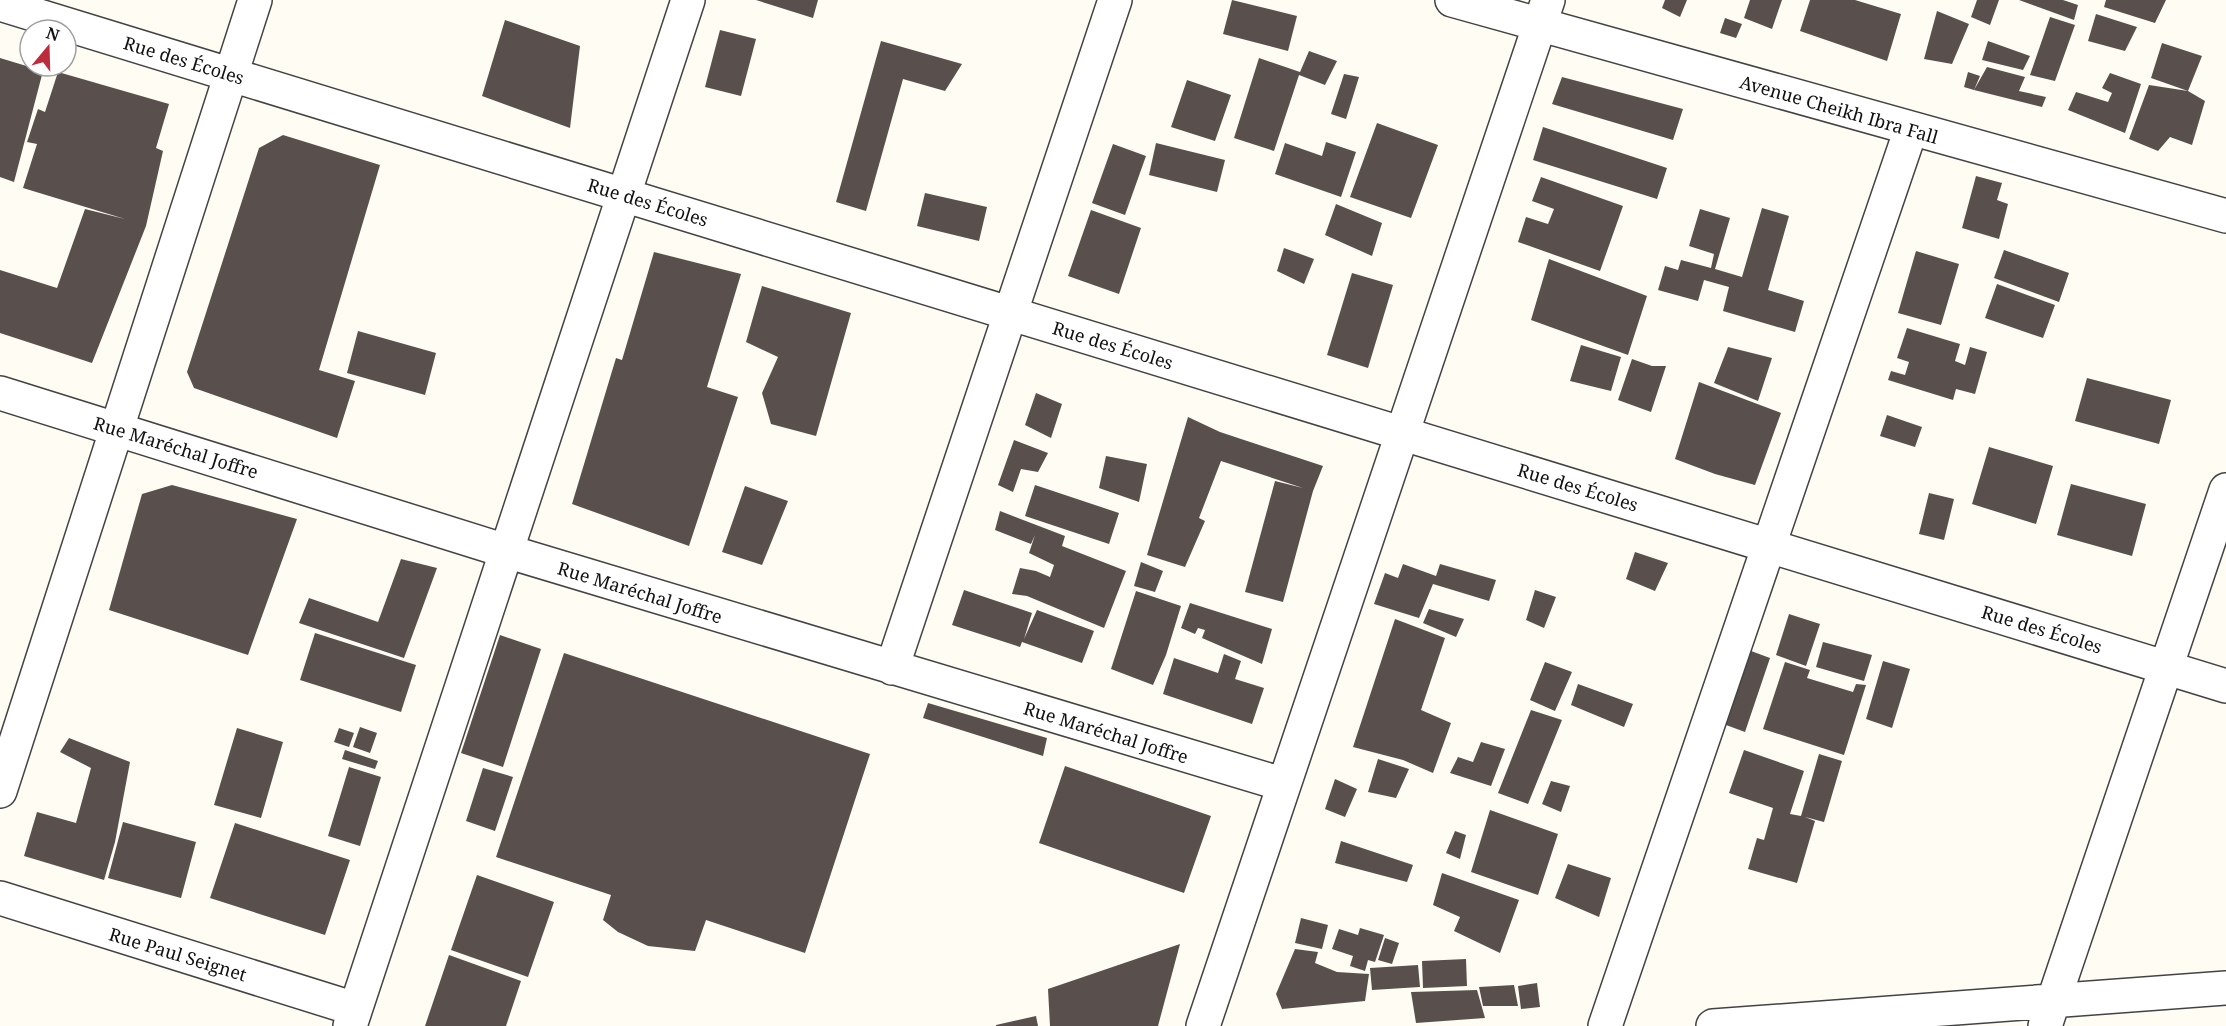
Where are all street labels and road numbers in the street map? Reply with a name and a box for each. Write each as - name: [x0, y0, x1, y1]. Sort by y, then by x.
- street label: Rue des Écoles: [121, 30, 247, 90]
- street label: Avenue Cheikh Ibra Fall: [1737, 69, 1941, 149]
- street label: Rue des Écoles: [585, 172, 711, 232]
- street label: Rue des Écoles: [1050, 315, 1176, 375]
- street label: Rue Maréchal Joffre: [91, 411, 261, 483]
- street label: Rue des Écoles: [1515, 457, 1641, 517]
- street label: Rue Maréchal Joffre: [555, 556, 725, 628]
- street label: Rue des Écoles: [1979, 599, 2105, 659]
- street label: Rue Maréchal Joffre: [1021, 696, 1191, 768]
- street label: Rue Paul Seignet: [106, 922, 250, 986]

